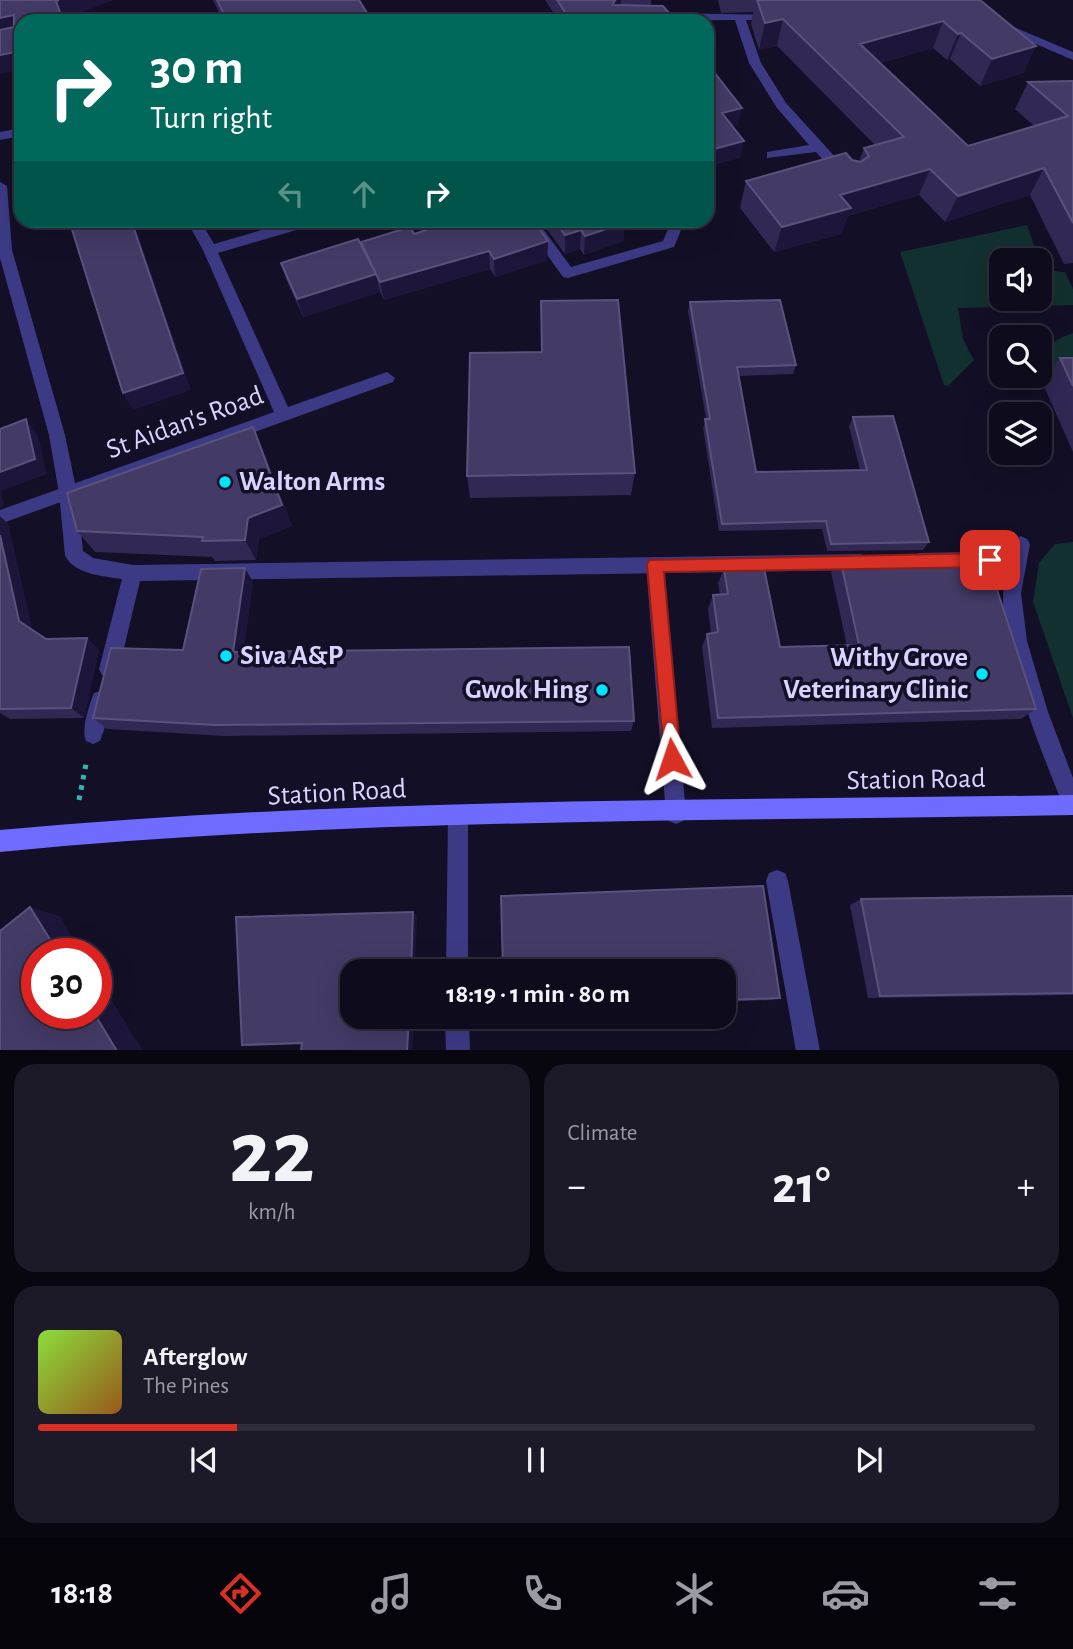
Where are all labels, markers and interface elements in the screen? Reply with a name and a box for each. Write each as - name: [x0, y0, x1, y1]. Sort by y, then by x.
- icon: right: [35, 42, 126, 133]
- text: 30 m: [150, 44, 244, 93]
- text: Turn right: [150, 102, 272, 134]
- icon: left: [272, 175, 310, 213]
- icon: ahead: [345, 175, 383, 213]
- icon: right: [418, 175, 456, 213]
- map controls: [989, 248, 1052, 465]
- button: sound: [989, 248, 1052, 311]
- button: search: [989, 325, 1052, 388]
- street label: St Aidan's Road: [103, 382, 267, 464]
- button: layers: [989, 402, 1052, 465]
- place label: Walton Arms: [239, 468, 385, 496]
- marker: Walton Arms: [217, 474, 233, 490]
- pin: [960, 530, 1020, 590]
- icon: arrive: [971, 541, 1009, 579]
- place label: Siva A&P: [240, 642, 343, 670]
- place label: Withy Grove Veterinary Clinic: [783, 644, 968, 704]
- marker: Siva A&P: [218, 648, 234, 664]
- marker: Withy Grove Veterinary Clinic: [974, 666, 990, 682]
- place label: Gwok Hing: [465, 676, 589, 704]
- marker: Gwok Hing: [594, 682, 610, 698]
- position arrow: [635, 722, 709, 796]
- street label: Station Road: [846, 765, 986, 795]
- street label: Station Road: [267, 775, 407, 811]
- speed limit sign: 30: [21, 938, 112, 1029]
- text: 18:19 · 1 min · 80 m: [446, 981, 630, 1007]
- text: 22: [229, 1108, 315, 1199]
- text: Climate: [568, 1122, 637, 1145]
- text: 21°: [772, 1160, 830, 1212]
- text: −: [568, 1168, 586, 1206]
- text: +: [1017, 1168, 1035, 1206]
- text: km/h: [248, 1201, 295, 1224]
- text: Afterglow: [143, 1344, 247, 1370]
- text: The Pines: [143, 1375, 229, 1398]
- icon: previous: [185, 1441, 223, 1479]
- icon: pause: [517, 1441, 555, 1479]
- icon: next: [850, 1441, 888, 1479]
- icon: directions: [216, 1569, 265, 1618]
- icon: music: [367, 1569, 416, 1618]
- icon: phone: [518, 1569, 567, 1618]
- icon: climate: [670, 1569, 719, 1618]
- icon: car: [821, 1569, 870, 1618]
- icon: filters: [973, 1569, 1022, 1618]
- text: 18:18: [51, 1577, 113, 1609]

